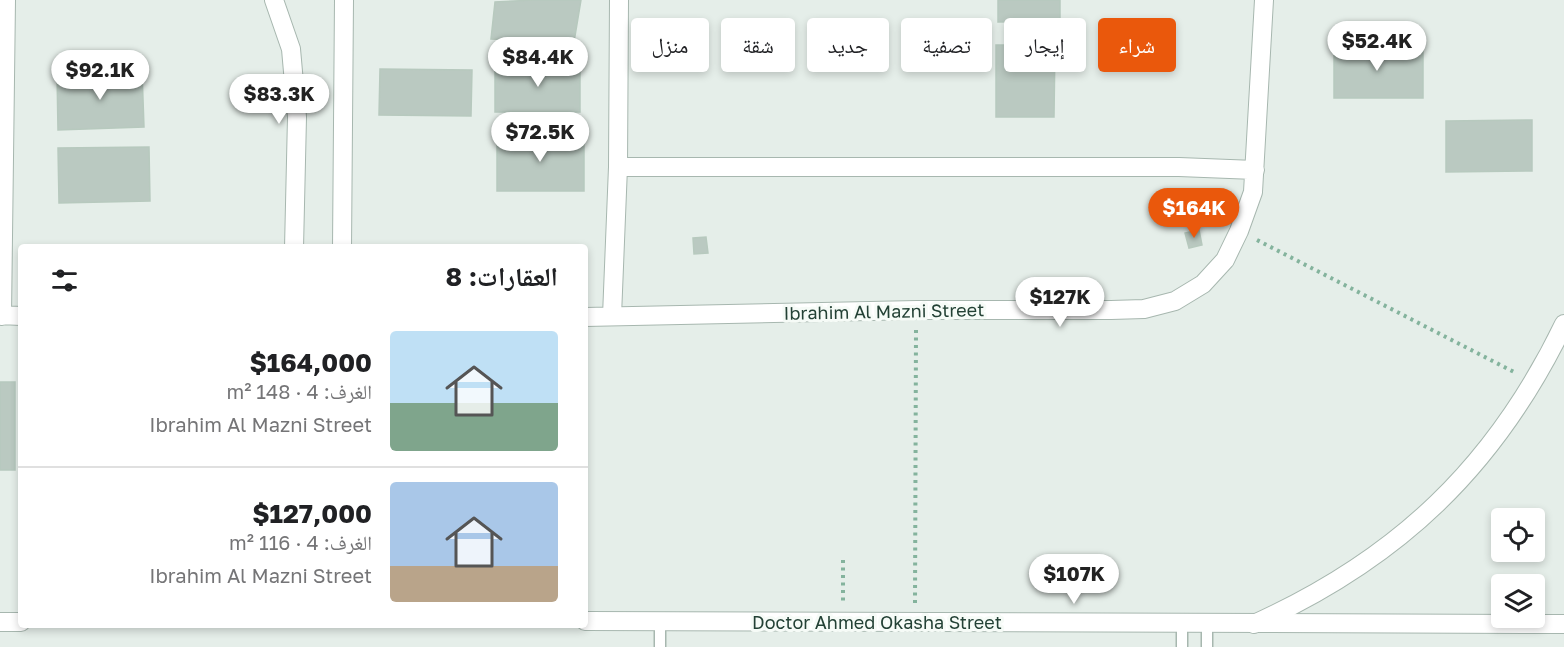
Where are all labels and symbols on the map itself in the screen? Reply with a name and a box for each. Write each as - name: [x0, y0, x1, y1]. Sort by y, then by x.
- pin: $52.4K: [1328, 21, 1426, 72]
- pin: $84.4K: [489, 37, 587, 88]
- pin: $92.1K: [51, 50, 149, 101]
- pin: $83.3K: [230, 74, 328, 125]
- pin: $72.5K: [491, 112, 589, 163]
- pin: $164K: [1152, 188, 1236, 239]
- pin: $127K: [1018, 277, 1102, 328]
- street label: Ibrahim Al Mazni Street: [784, 298, 984, 324]
- pin: $107K: [1032, 554, 1116, 605]
- street label: Doctor Ahmed Okasha Street: [752, 611, 1002, 633]

